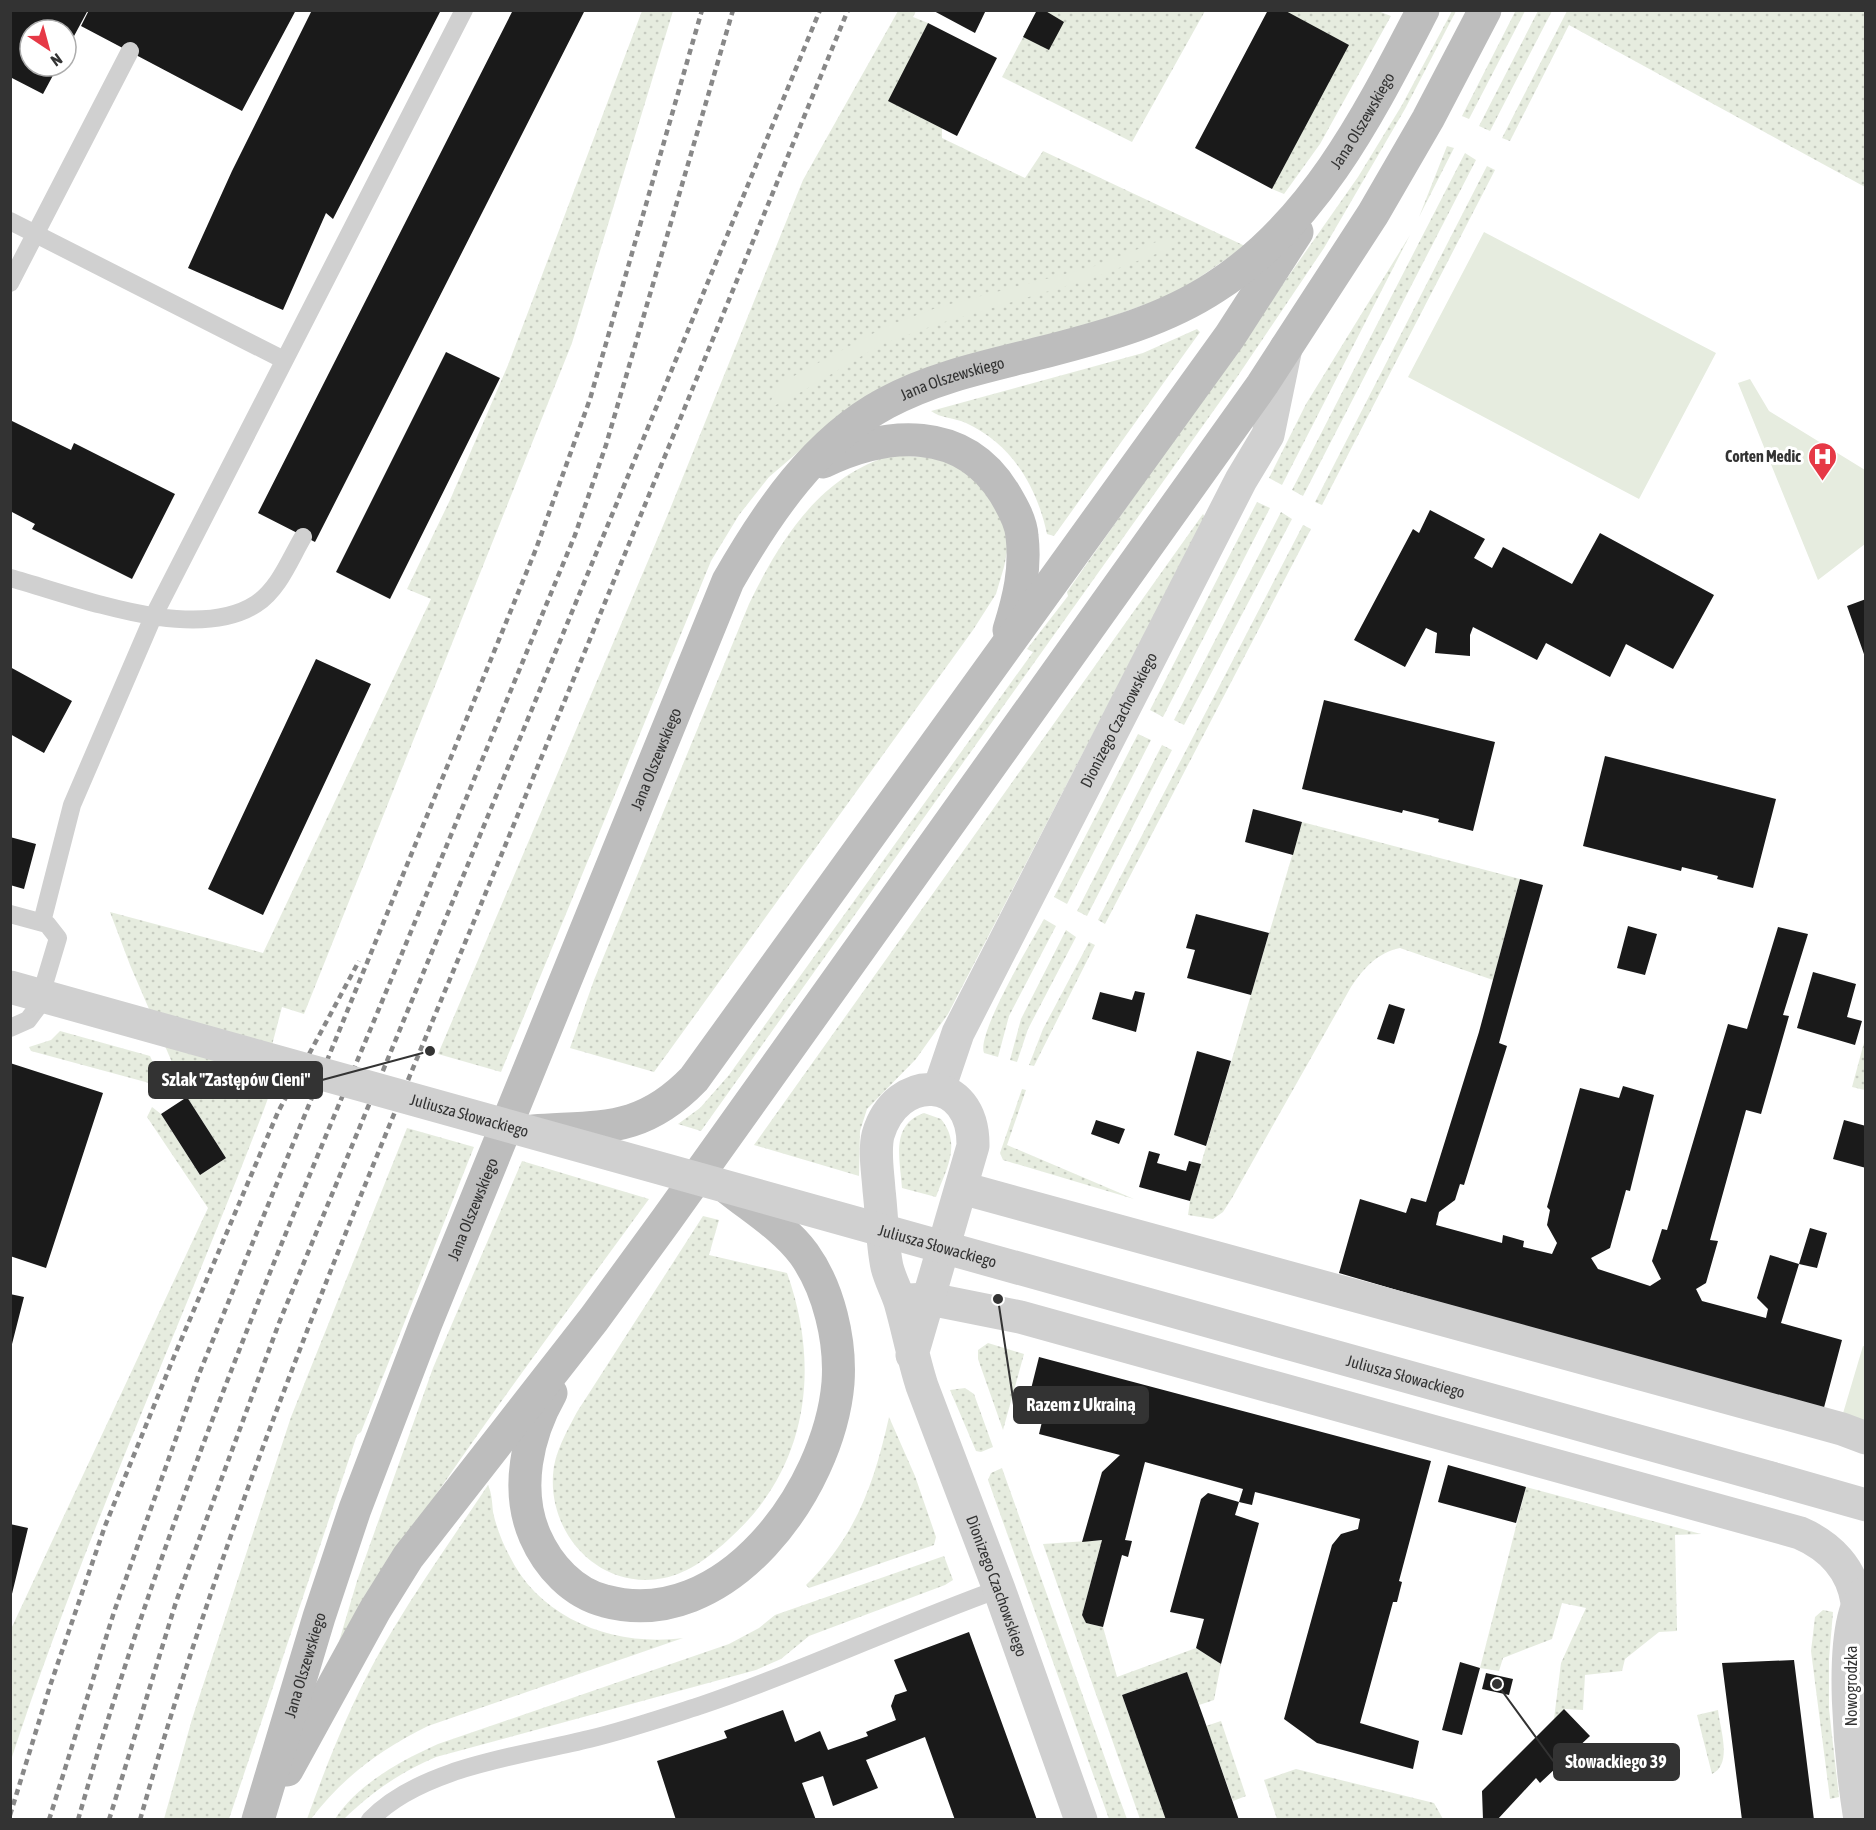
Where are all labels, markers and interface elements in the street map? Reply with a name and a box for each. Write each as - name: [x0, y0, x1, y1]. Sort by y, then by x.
- north arrow: [18, 18, 78, 78]
- text: N: [48, 50, 66, 70]
- street label: Jana Olszewskiego: [1326, 69, 1398, 172]
- street label: Jana Olszewskiego: [897, 353, 1006, 404]
- hospital icon: Corten Medic: [1806, 440, 1838, 482]
- place label: Corten Medic: [1725, 447, 1801, 465]
- street label: Dionizego Czachowskiego: [1076, 649, 1160, 790]
- street label: Jana Olszewskiego: [627, 705, 684, 813]
- callout: Szlak "Zastępów Cieni": [149, 1062, 322, 1098]
- text: Szlak "Zastępów Cieni": [162, 1069, 310, 1090]
- street label: Juliusza Słowackiego: [408, 1090, 531, 1140]
- street label: Jana Olszewskiego: [444, 1155, 501, 1263]
- street label: Juliusza Słowackiego: [876, 1221, 999, 1271]
- street label: Juliusza Słowackiego: [1344, 1351, 1467, 1401]
- callout: Razem z Ukrainą: [1014, 1387, 1148, 1423]
- text: Razem z Ukrainą: [1026, 1394, 1136, 1415]
- street label: Dionizego Czachowskiego: [963, 1513, 1031, 1659]
- street label: Jana Olszewskiego: [280, 1610, 329, 1720]
- street label: Nowogrodzka: [1842, 1646, 1861, 1726]
- callout: Słowackiego 39: [1554, 1744, 1679, 1780]
- text: Słowackiego 39: [1565, 1751, 1667, 1772]

